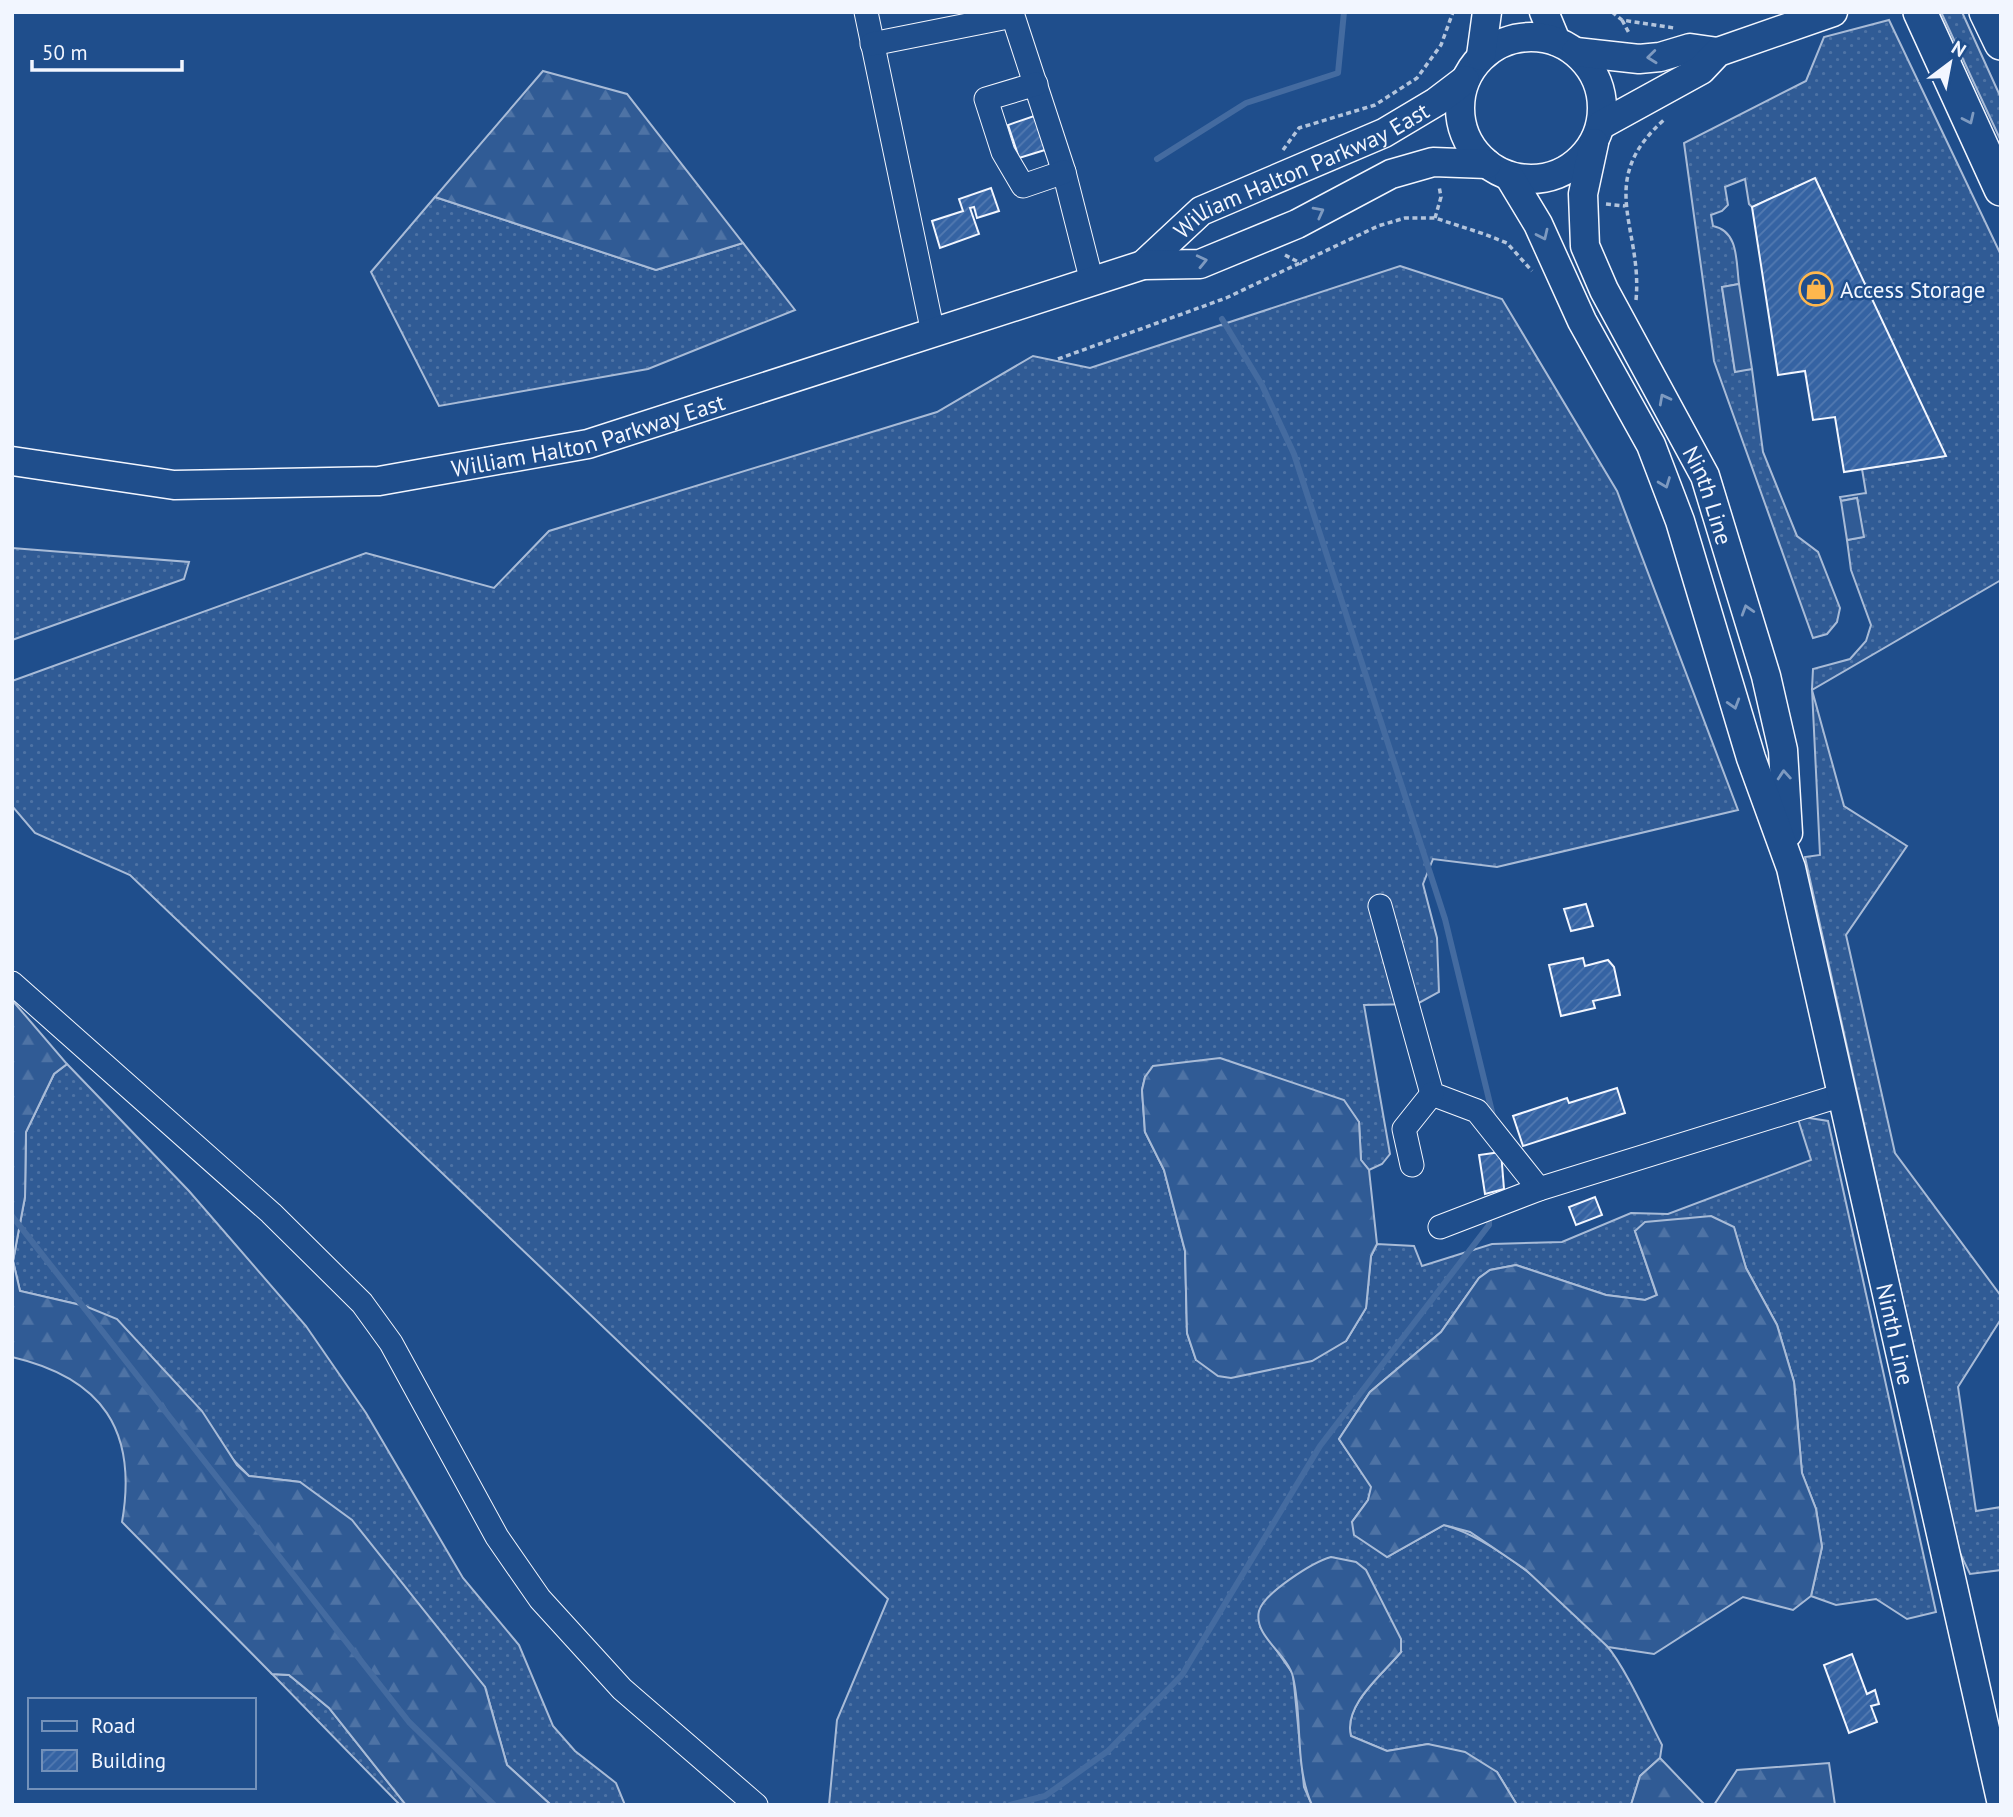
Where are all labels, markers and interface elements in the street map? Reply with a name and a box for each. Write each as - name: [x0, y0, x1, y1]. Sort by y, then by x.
- scale bar: [32, 28, 182, 72]
- north arrow: [1915, 28, 1985, 98]
- text: N: [1947, 35, 1971, 62]
- text: 50 m: [42, 39, 88, 66]
- one-way arrow: [1646, 50, 1658, 65]
- street label: William Halton Parkway East: [1167, 95, 1434, 244]
- one-way arrow: [1960, 112, 1974, 124]
- one-way arrow: [1312, 207, 1324, 221]
- one-way arrow: [1535, 228, 1549, 240]
- one-way arrow: [1196, 255, 1208, 269]
- shop icon: Access Storage: [1797, 270, 1835, 308]
- place label: Access Storage: [1840, 275, 1985, 304]
- street label: William Halton Parkway East: [449, 386, 728, 482]
- one-way arrow: [1659, 394, 1673, 406]
- street label: Ninth Line: [1677, 441, 1740, 548]
- one-way arrow: [1657, 476, 1671, 488]
- one-way arrow: [1740, 604, 1755, 616]
- one-way arrow: [1726, 698, 1741, 710]
- one-way arrow: [1777, 769, 1792, 780]
- street label: Ninth Line: [1871, 1281, 1921, 1388]
- legend: [28, 1698, 256, 1789]
- text: Road: [91, 1712, 135, 1739]
- text: Building: [91, 1747, 166, 1774]

